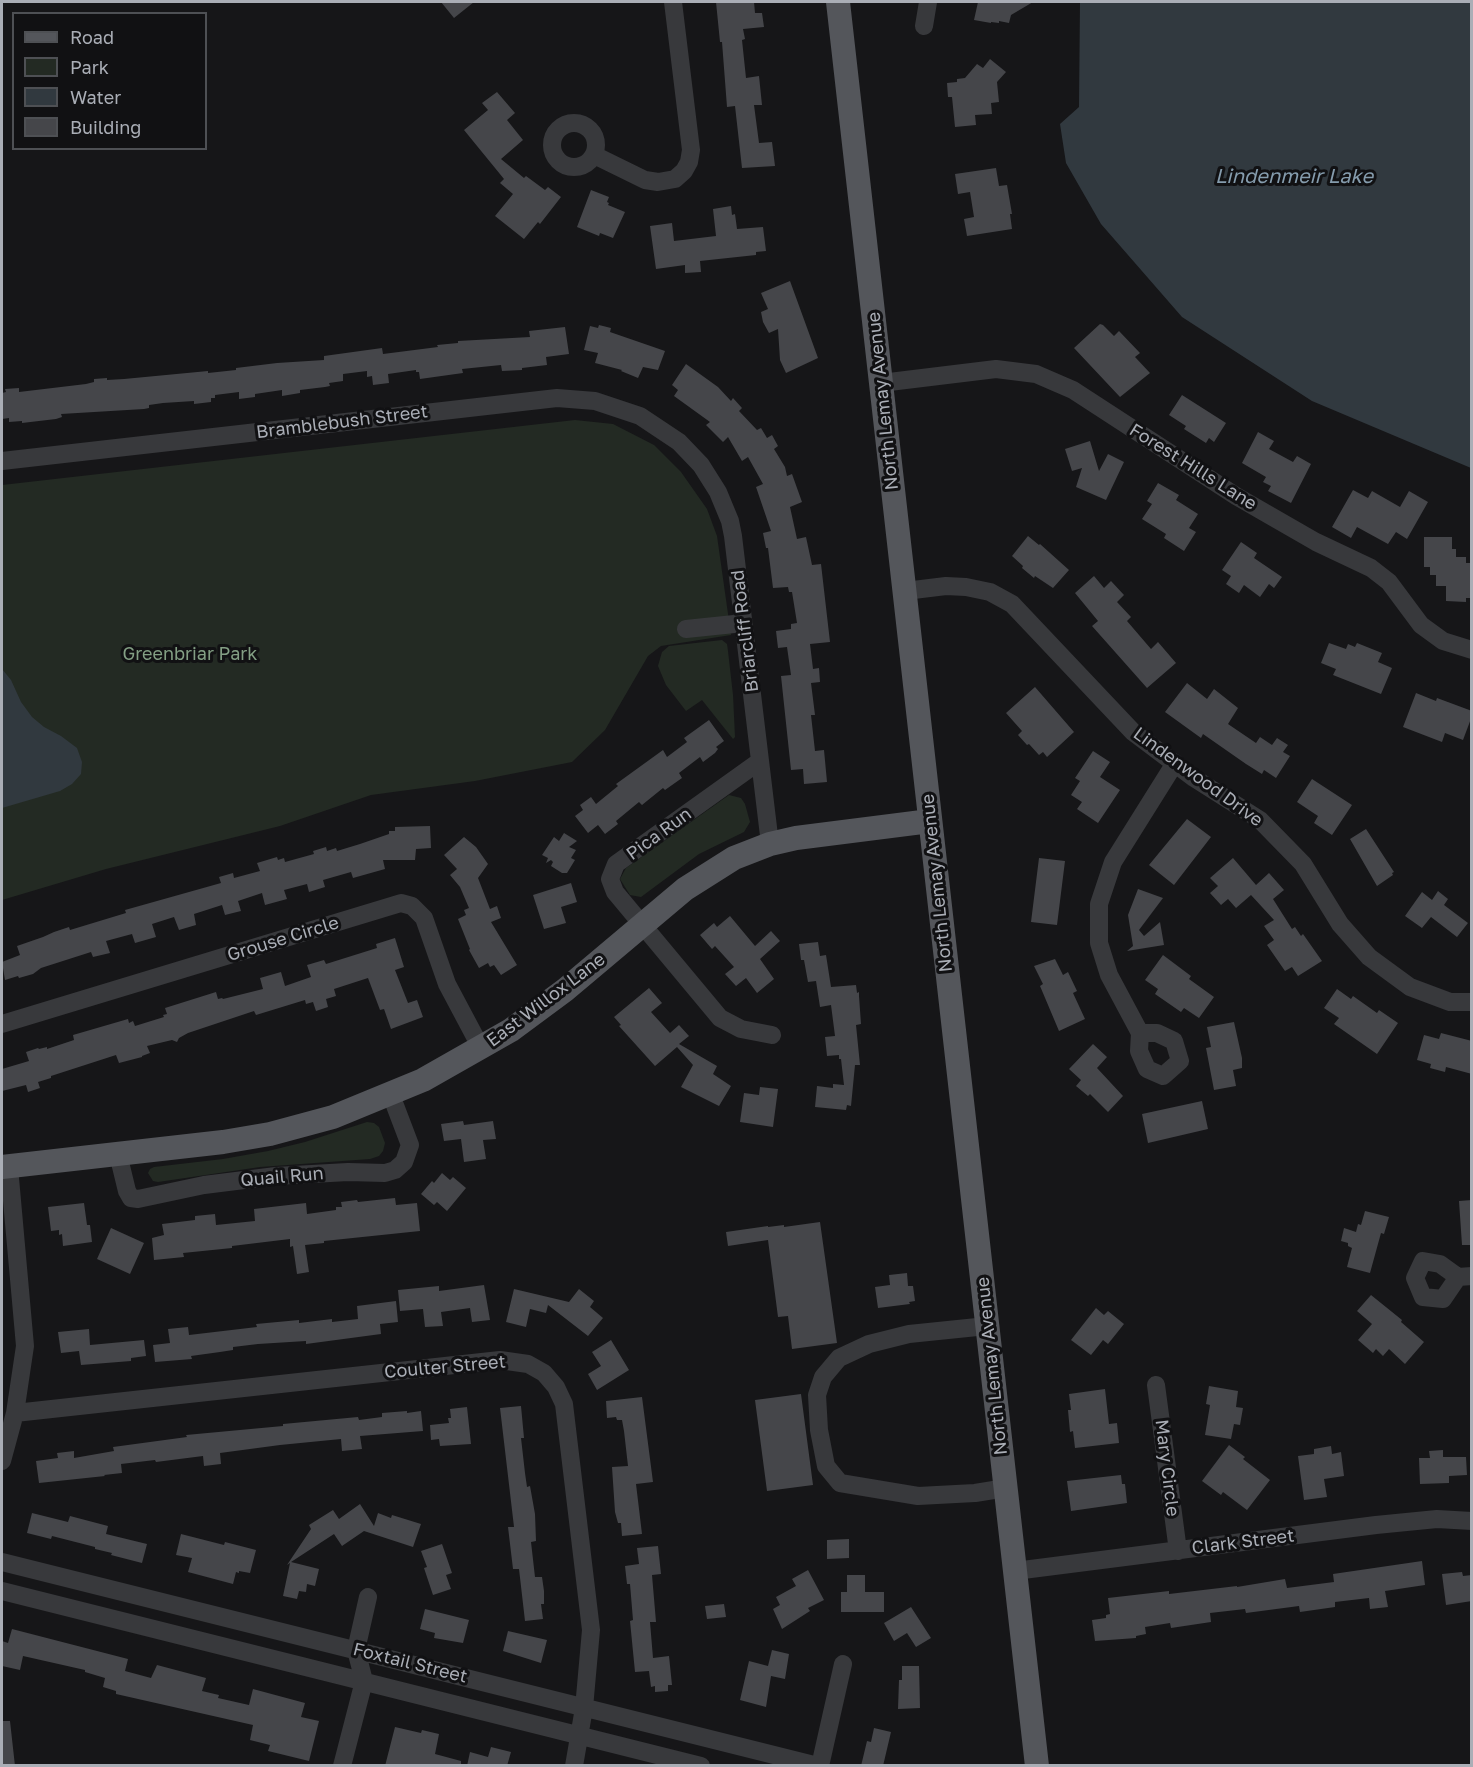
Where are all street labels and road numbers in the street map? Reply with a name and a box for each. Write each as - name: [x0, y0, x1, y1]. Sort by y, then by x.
- street label: North Lemay Avenue: [863, 311, 903, 491]
- street label: Bramblebush Street: [255, 401, 429, 443]
- street label: Forest Hills Lane: [1125, 419, 1261, 515]
- street label: Briarcliff Road: [727, 569, 763, 693]
- street label: Lindenwood Drive: [1129, 723, 1267, 831]
- street label: North Lemay Avenue: [917, 793, 957, 973]
- street label: Pica Run: [622, 803, 696, 865]
- street label: Grouse Circle: [225, 912, 341, 966]
- street label: East Willox Lane: [483, 948, 609, 1052]
- street label: Quail Run: [240, 1163, 324, 1191]
- street label: North Lemay Avenue: [972, 1276, 1012, 1456]
- street label: Coulter Street: [383, 1351, 507, 1383]
- street label: Mary Circle: [1150, 1418, 1184, 1518]
- street label: Clark Street: [1190, 1525, 1296, 1559]
- street label: Foxtail Street: [351, 1638, 469, 1688]

